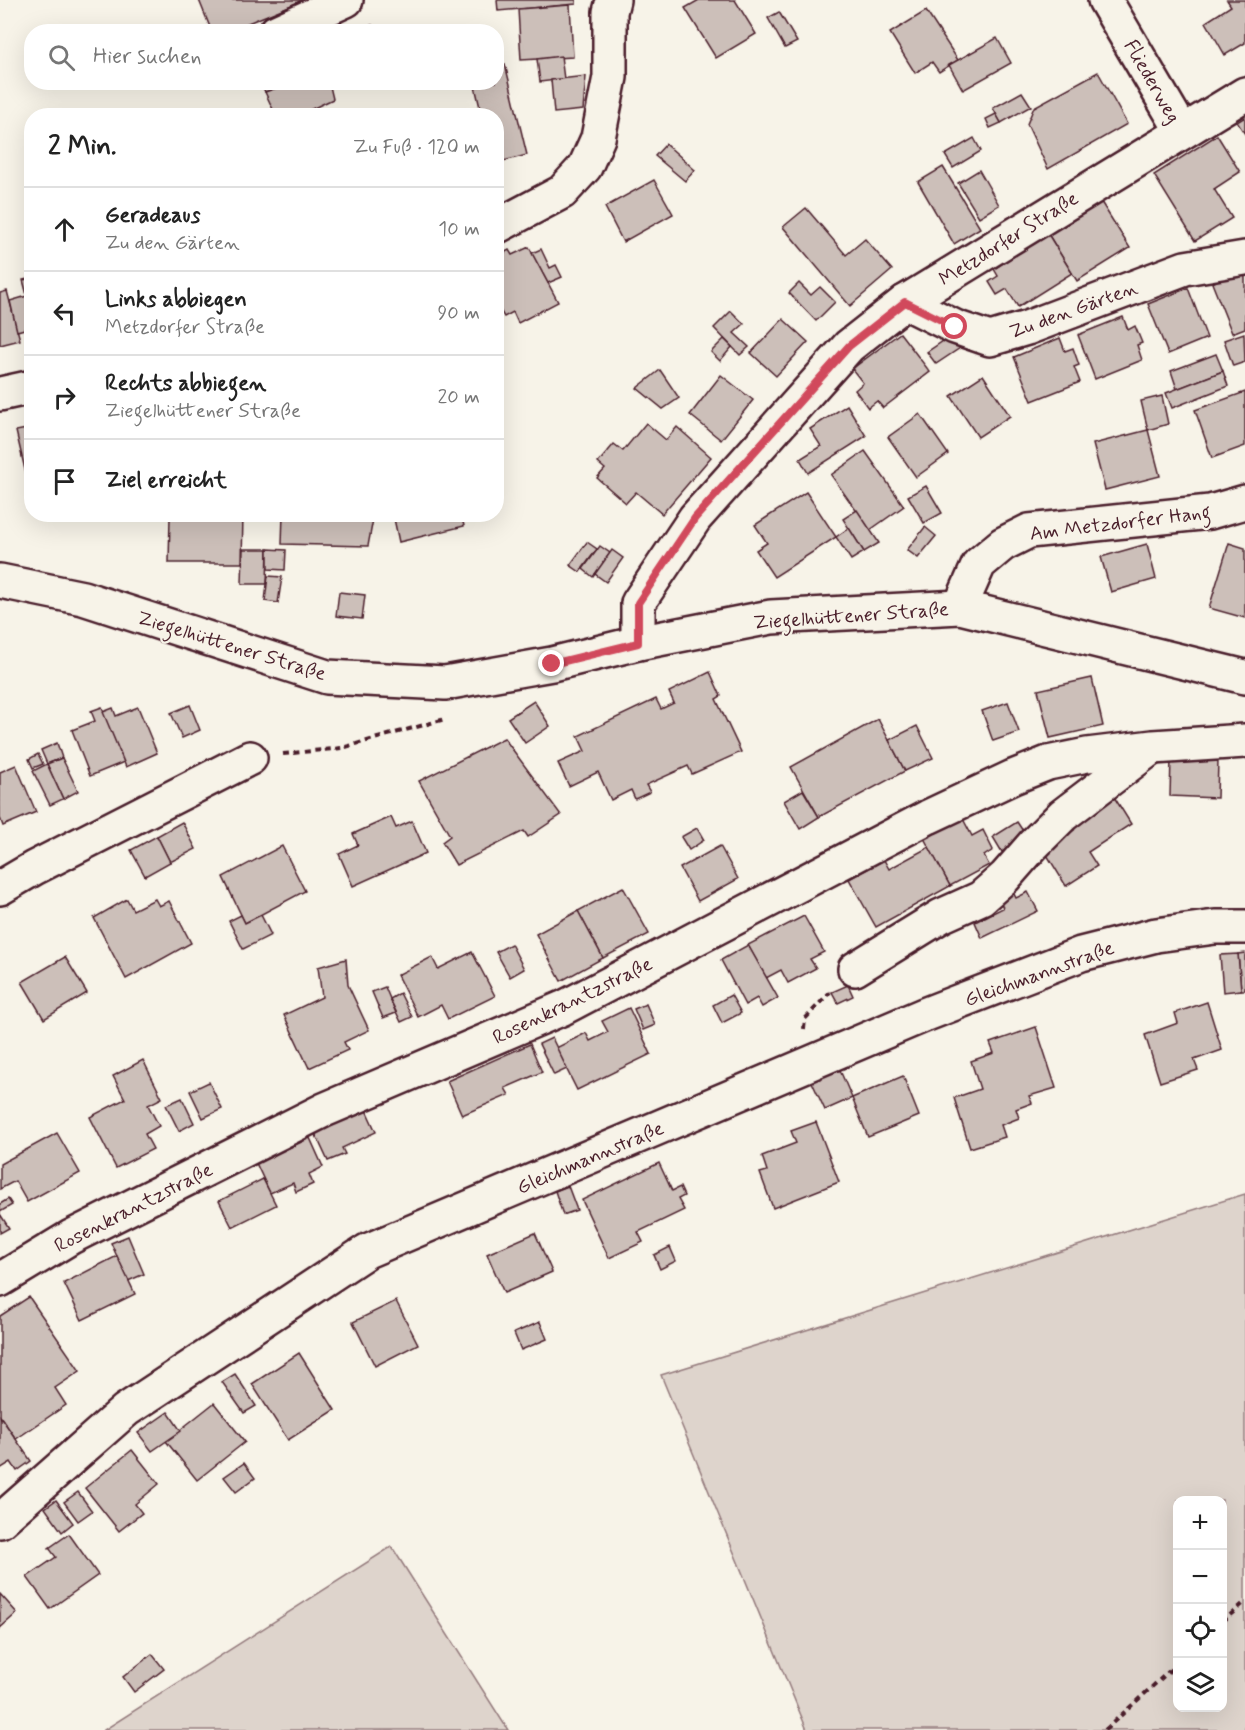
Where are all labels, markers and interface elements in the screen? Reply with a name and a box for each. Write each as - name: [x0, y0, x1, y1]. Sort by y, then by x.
- search box: [24, 24, 504, 90]
- street label: Fliederweg: [1117, 35, 1187, 129]
- icon: search: [45, 41, 78, 74]
- text: Hier suchen: [93, 43, 202, 71]
- text: 2 Min.: [48, 130, 116, 164]
- text: Zu Fuß · 120 m: [353, 134, 480, 161]
- street label: Metzdorfer Straße: [934, 185, 1084, 293]
- text: Geradeaus: [105, 202, 200, 230]
- icon: ahead: [48, 213, 81, 246]
- text: 10 m: [438, 216, 480, 243]
- text: Zu den Gärten: [105, 230, 240, 257]
- street label: Zu den Gärten: [1006, 275, 1142, 346]
- text: Links abbiegen: [105, 286, 247, 314]
- icon: left: [48, 297, 81, 330]
- text: 90 m: [437, 300, 480, 327]
- route start: [941, 313, 967, 339]
- text: Metzdorfer Straße: [105, 314, 265, 341]
- text: Rechts abbiegen: [105, 370, 266, 398]
- icon: right: [48, 381, 81, 414]
- text: 20 m: [437, 384, 480, 411]
- text: Ziegelhüttener Straße: [105, 398, 301, 425]
- icon: arrive: [48, 465, 81, 498]
- text: Ziel erreicht: [105, 467, 227, 495]
- street label: Am Metzdorfer Hang: [1028, 499, 1212, 550]
- street label: Ziegelhüttener Straße: [753, 596, 950, 639]
- street label: Ziegelhüttener Straße: [133, 605, 329, 690]
- route end: [538, 650, 564, 676]
- street label: Gleichmannstraße: [961, 935, 1118, 1014]
- street label: Rosenkrantzstraße: [488, 951, 657, 1052]
- street label: Gleichmannstraße: [513, 1115, 668, 1202]
- street label: Rosenkrantzstraße: [50, 1157, 218, 1260]
- map controls: [1173, 1496, 1227, 1712]
- button: +: [1173, 1496, 1227, 1550]
- button: −: [1173, 1550, 1227, 1604]
- button: locate: [1173, 1604, 1227, 1658]
- button: layers: [1173, 1658, 1227, 1712]

